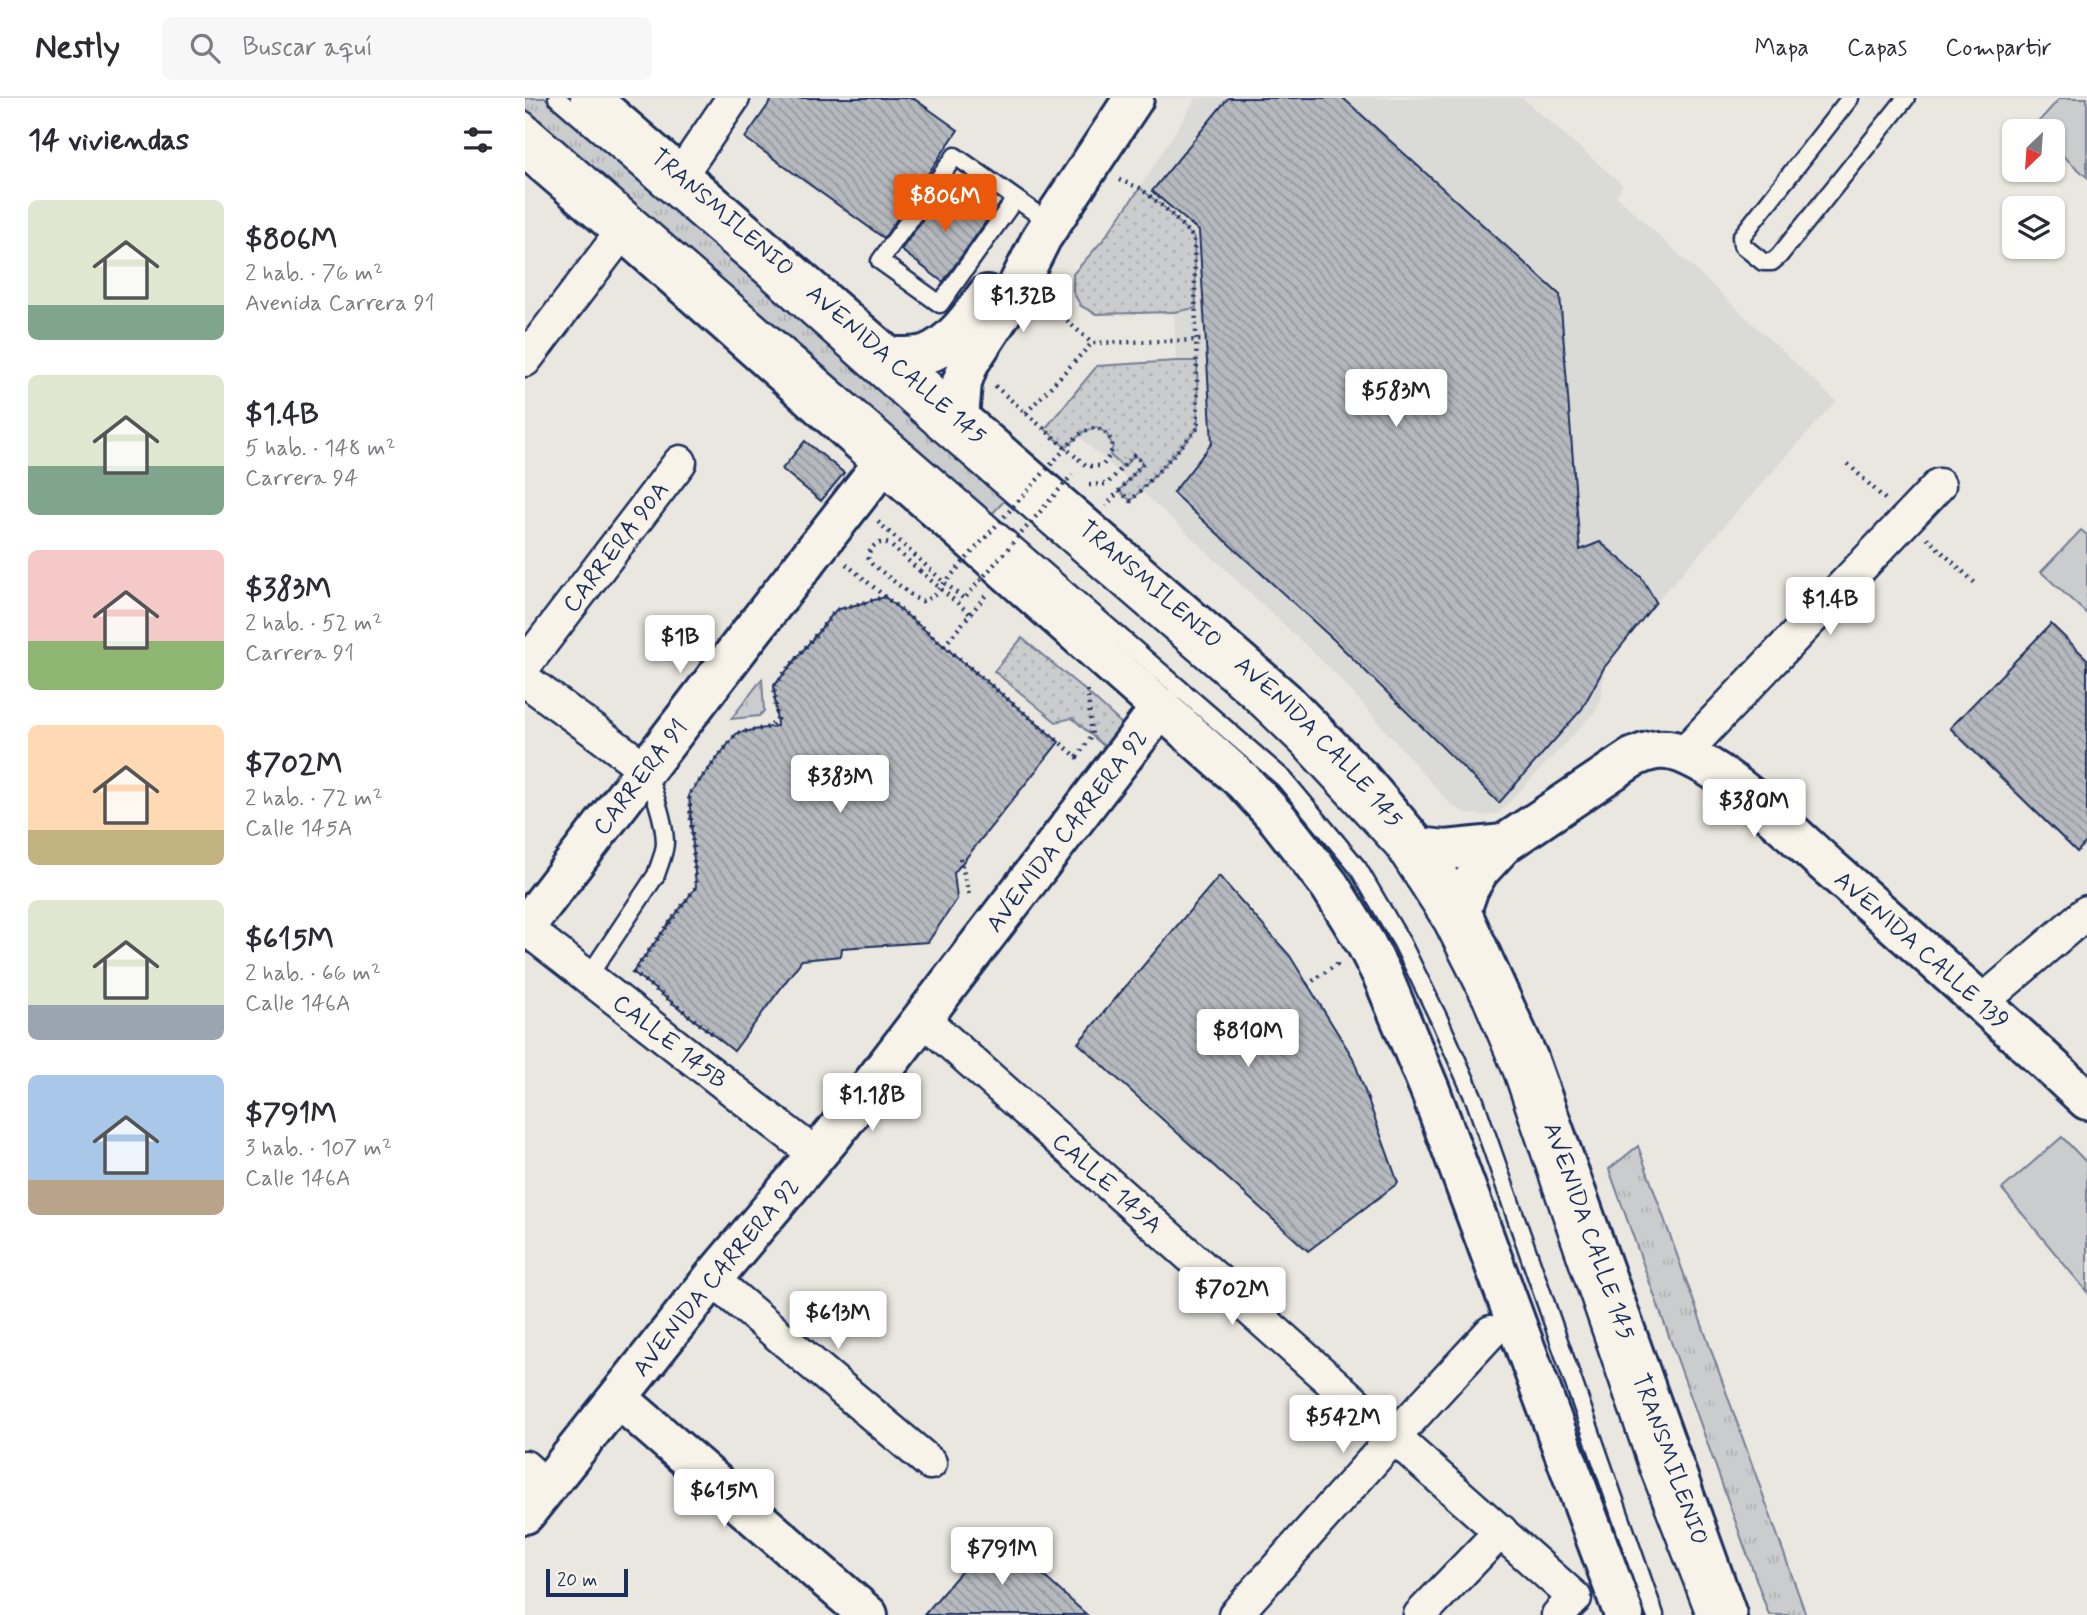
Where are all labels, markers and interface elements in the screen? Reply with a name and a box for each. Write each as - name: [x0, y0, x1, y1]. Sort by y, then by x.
- search box: [162, 17, 652, 80]
- text: Nestly: [35, 26, 120, 70]
- icon: search: [186, 29, 224, 67]
- text: Buscar aquí: [242, 31, 373, 65]
- text: Mapa: [1754, 33, 1809, 64]
- text: Capas: [1847, 33, 1907, 64]
- text: Compartir: [1945, 33, 2052, 64]
- north arrow: [2002, 119, 2065, 182]
- map controls: [2002, 119, 2065, 259]
- text: 14 viviendas: [28, 121, 189, 160]
- icon: filters: [459, 121, 497, 159]
- street label: TRANSMILENIO: [644, 142, 800, 284]
- pin: $806M: [896, 174, 994, 234]
- text: $806M: [910, 182, 980, 212]
- button: layers: [2002, 196, 2065, 259]
- text: $806M: [245, 220, 337, 259]
- icon: home: [84, 228, 168, 312]
- text: 2 hab. · 76 m²: [245, 259, 383, 289]
- pin: $1.32B: [966, 274, 1080, 334]
- street label: AVENIDA CALLE 145: [799, 278, 992, 452]
- text: $1.32B: [990, 282, 1056, 312]
- text: Avenida Carrera 91: [245, 289, 435, 319]
- pin: $583M: [1347, 370, 1445, 429]
- text: $583M: [1361, 377, 1431, 407]
- text: $1.4B: [245, 395, 319, 434]
- icon: home: [84, 403, 168, 487]
- text: 5 hab. · 148 m²: [245, 434, 396, 464]
- text: Carrera 94: [245, 464, 358, 494]
- street label: CARRERA 90A: [557, 476, 677, 619]
- street label: TRANSMILENIO: [1072, 514, 1228, 656]
- text: $383M: [245, 570, 331, 609]
- icon: home: [84, 578, 168, 662]
- pin: $1.4B: [1781, 578, 1879, 637]
- text: $1.4B: [1802, 585, 1858, 615]
- text: 2 hab. · 52 m²: [245, 609, 382, 639]
- pin: $1B: [646, 616, 714, 675]
- text: $1B: [661, 623, 699, 653]
- text: Carrera 91: [245, 639, 354, 669]
- street label: AVENIDA CALLE 145: [1227, 650, 1409, 835]
- street label: CARRERA 91: [587, 714, 695, 842]
- street label: AVENIDA CARRERA 92: [980, 724, 1155, 939]
- text: $702M: [245, 745, 342, 784]
- icon: home: [84, 753, 168, 837]
- pin: $383M: [791, 756, 889, 815]
- text: $383M: [807, 763, 873, 793]
- pin: $380M: [1705, 780, 1803, 839]
- text: 2 hab. · 72 m²: [245, 784, 383, 814]
- text: $380M: [1719, 787, 1789, 817]
- text: Calle 145A: [245, 814, 353, 844]
- street label: AVENIDA CALLE 139: [1827, 865, 2015, 1037]
- text: $615M: [245, 920, 334, 959]
- icon: home: [84, 928, 168, 1012]
- text: 2 hab. · 66 m²: [245, 959, 381, 989]
- street label: CALLE 145B: [606, 988, 733, 1097]
- text: Calle 146A: [245, 989, 351, 1019]
- pin: $810M: [1199, 1010, 1297, 1069]
- text: $810M: [1213, 1017, 1283, 1047]
- pin: $1.18B: [815, 1074, 929, 1133]
- text: $1.18B: [839, 1081, 905, 1111]
- text: $791M: [245, 1095, 337, 1134]
- icon: home: [84, 1103, 168, 1187]
- street label: AVENIDA CALLE 145: [1535, 1118, 1641, 1344]
- street label: CALLE 145A: [1045, 1127, 1168, 1241]
- text: 3 hab. · 107 m²: [245, 1134, 392, 1164]
- text: Calle 146A: [245, 1164, 351, 1194]
- street label: AVENIDA CARRERA 92: [626, 1172, 807, 1384]
- pin: $702M: [1183, 1268, 1281, 1327]
- text: $702M: [1195, 1275, 1269, 1305]
- pin: $613M: [789, 1292, 887, 1351]
- text: $613M: [806, 1299, 870, 1329]
- street label: TRANSMILENIO: [1624, 1369, 1715, 1550]
- pin: $542M: [1294, 1396, 1392, 1455]
- text: $542M: [1305, 1403, 1381, 1433]
- pin: $615M: [675, 1470, 773, 1529]
- text: $615M: [690, 1477, 758, 1507]
- pin: $791M: [953, 1528, 1051, 1587]
- text: $791M: [967, 1535, 1037, 1565]
- scale bar: [546, 1566, 628, 1598]
- text: 20 m: [557, 1568, 597, 1593]

